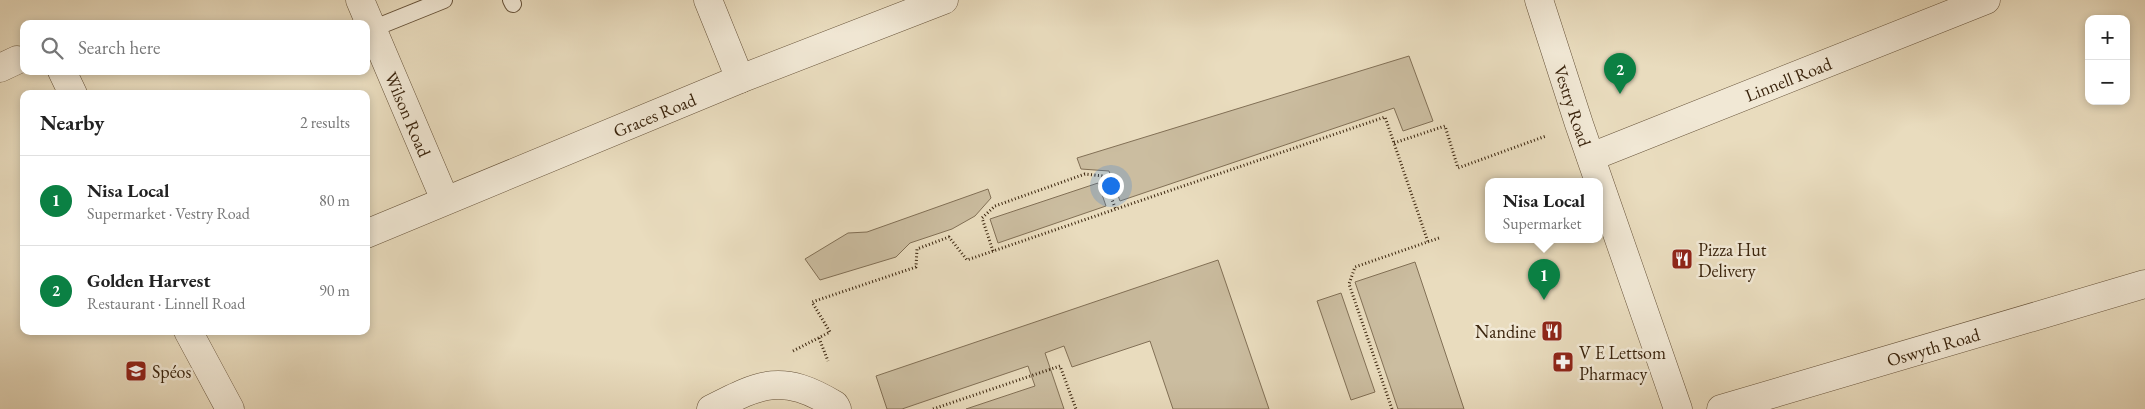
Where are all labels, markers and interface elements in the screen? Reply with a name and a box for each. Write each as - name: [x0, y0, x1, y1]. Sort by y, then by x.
- map controls: [2085, 15, 2130, 105]
- button: +: [2085, 15, 2130, 60]
- search box: [20, 20, 370, 75]
- icon: search: [38, 34, 66, 62]
- text: Search here: [78, 35, 160, 60]
- street label: Linnell Road: [1741, 51, 1835, 106]
- pin: 2: [1604, 53, 1636, 94]
- button: −: [2085, 60, 2130, 105]
- street label: Vestry Road: [1549, 62, 1598, 150]
- street label: Wilson Road: [380, 68, 437, 161]
- street label: Graces Road: [609, 87, 700, 142]
- text: Nearby: [40, 109, 104, 136]
- text: 2 results: [300, 112, 350, 133]
- your location: [1098, 173, 1124, 199]
- text: Nisa Local: [87, 178, 170, 203]
- popup: [1485, 178, 1603, 243]
- text: Nisa Local: [1503, 188, 1585, 213]
- text: 1: [52, 190, 60, 211]
- text: 80 m: [319, 190, 350, 211]
- text: Supermarket · Vestry Road: [87, 203, 250, 224]
- text: Supermarket: [1503, 213, 1581, 234]
- place label: Pizza Hut Delivery: [1698, 238, 1767, 282]
- restaurant icon: Pizza Hut Delivery: [1670, 247, 1694, 271]
- pin: 1: [1528, 259, 1560, 300]
- text: Golden Harvest: [87, 268, 211, 293]
- text: 2: [52, 280, 60, 301]
- text: 90 m: [319, 280, 350, 301]
- text: Restaurant · Linnell Road: [87, 293, 245, 314]
- restaurant icon: Nandine: [1540, 319, 1564, 343]
- place label: Nandine: [1475, 320, 1536, 343]
- street label: Oswyth Road: [1884, 322, 1983, 371]
- place label: V E Lettsom Pharmacy: [1579, 341, 1666, 385]
- pharmacy icon: V E Lettsom Pharmacy: [1551, 350, 1575, 374]
- school or university icon: Spéos: [124, 359, 148, 383]
- place label: Spéos: [152, 360, 191, 383]

